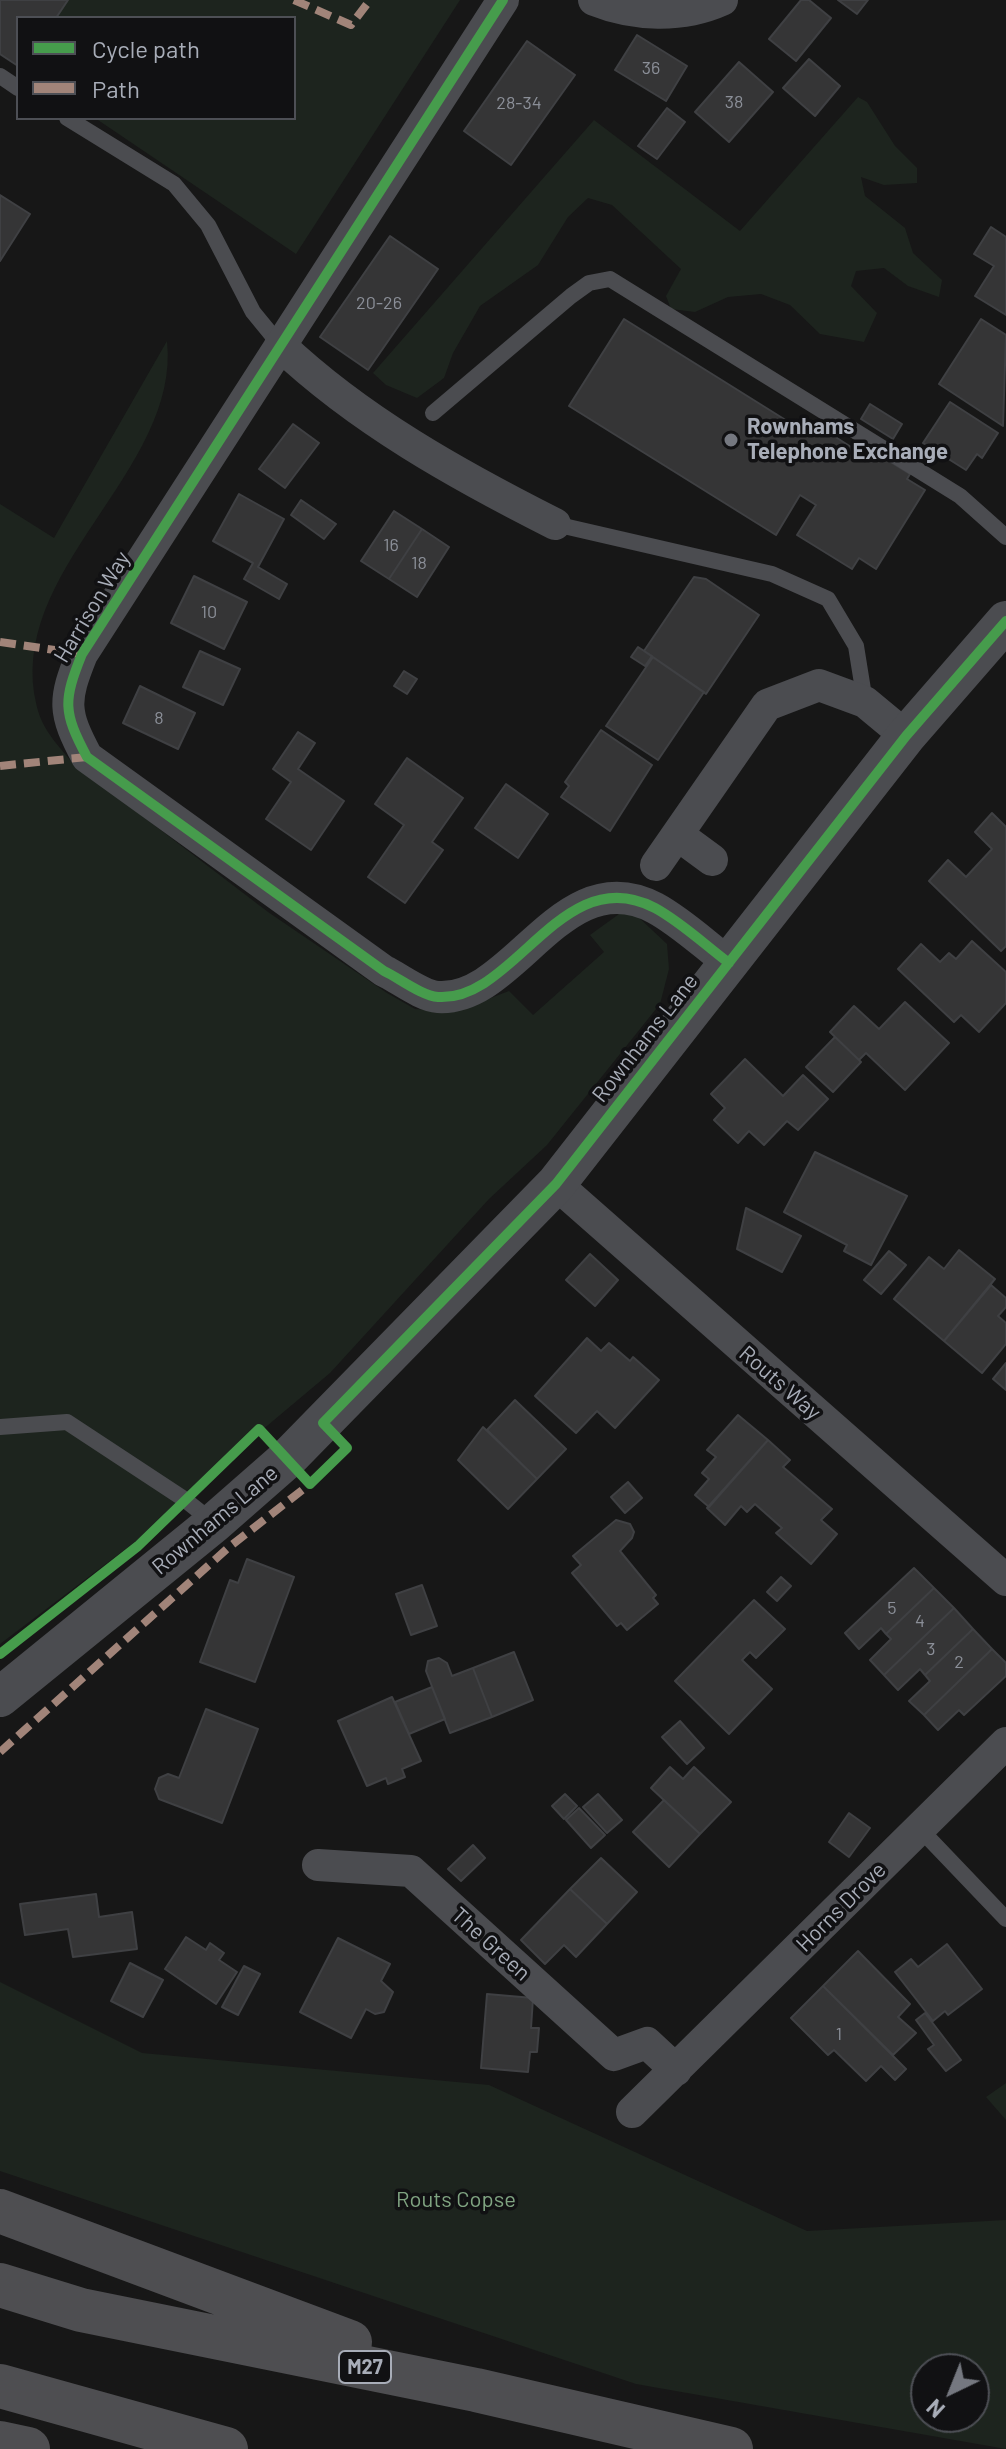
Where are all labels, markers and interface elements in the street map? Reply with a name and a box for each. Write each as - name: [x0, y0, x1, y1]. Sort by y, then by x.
- legend: [16, 16, 296, 120]
- text: Cycle path: [92, 34, 200, 63]
- house number: 36: [642, 57, 660, 79]
- text: Path: [92, 74, 140, 103]
- house number: 38: [725, 91, 743, 113]
- house number: 28-34: [496, 92, 542, 114]
- house number: 20-26: [356, 292, 402, 314]
- place label: Rownhams Telephone Exchange: [747, 414, 948, 466]
- marker: Rownhams Telephone Exchange: [722, 431, 740, 449]
- house number: 16: [383, 534, 399, 556]
- street label: Harrison Way: [48, 546, 136, 668]
- house number: 18: [411, 552, 427, 574]
- house number: 10: [201, 601, 217, 623]
- house number: 8: [154, 707, 164, 729]
- street label: Rownhams Lane: [587, 968, 703, 1108]
- street label: Routs Way: [734, 1340, 826, 1426]
- street label: Rownhams Lane: [147, 1460, 283, 1580]
- house number: 5: [887, 1597, 897, 1619]
- house number: 4: [915, 1610, 925, 1632]
- house number: 3: [926, 1638, 936, 1660]
- house number: 2: [954, 1651, 964, 1673]
- street label: Horns Drove: [791, 1857, 891, 1957]
- street label: The Green: [446, 1902, 536, 1986]
- house number: 1: [836, 2023, 842, 2045]
- park label: Routs Copse: [396, 2187, 516, 2213]
- road number: M27: [339, 2351, 391, 2383]
- north arrow: [910, 2353, 990, 2433]
- text: N: [921, 2395, 949, 2424]

